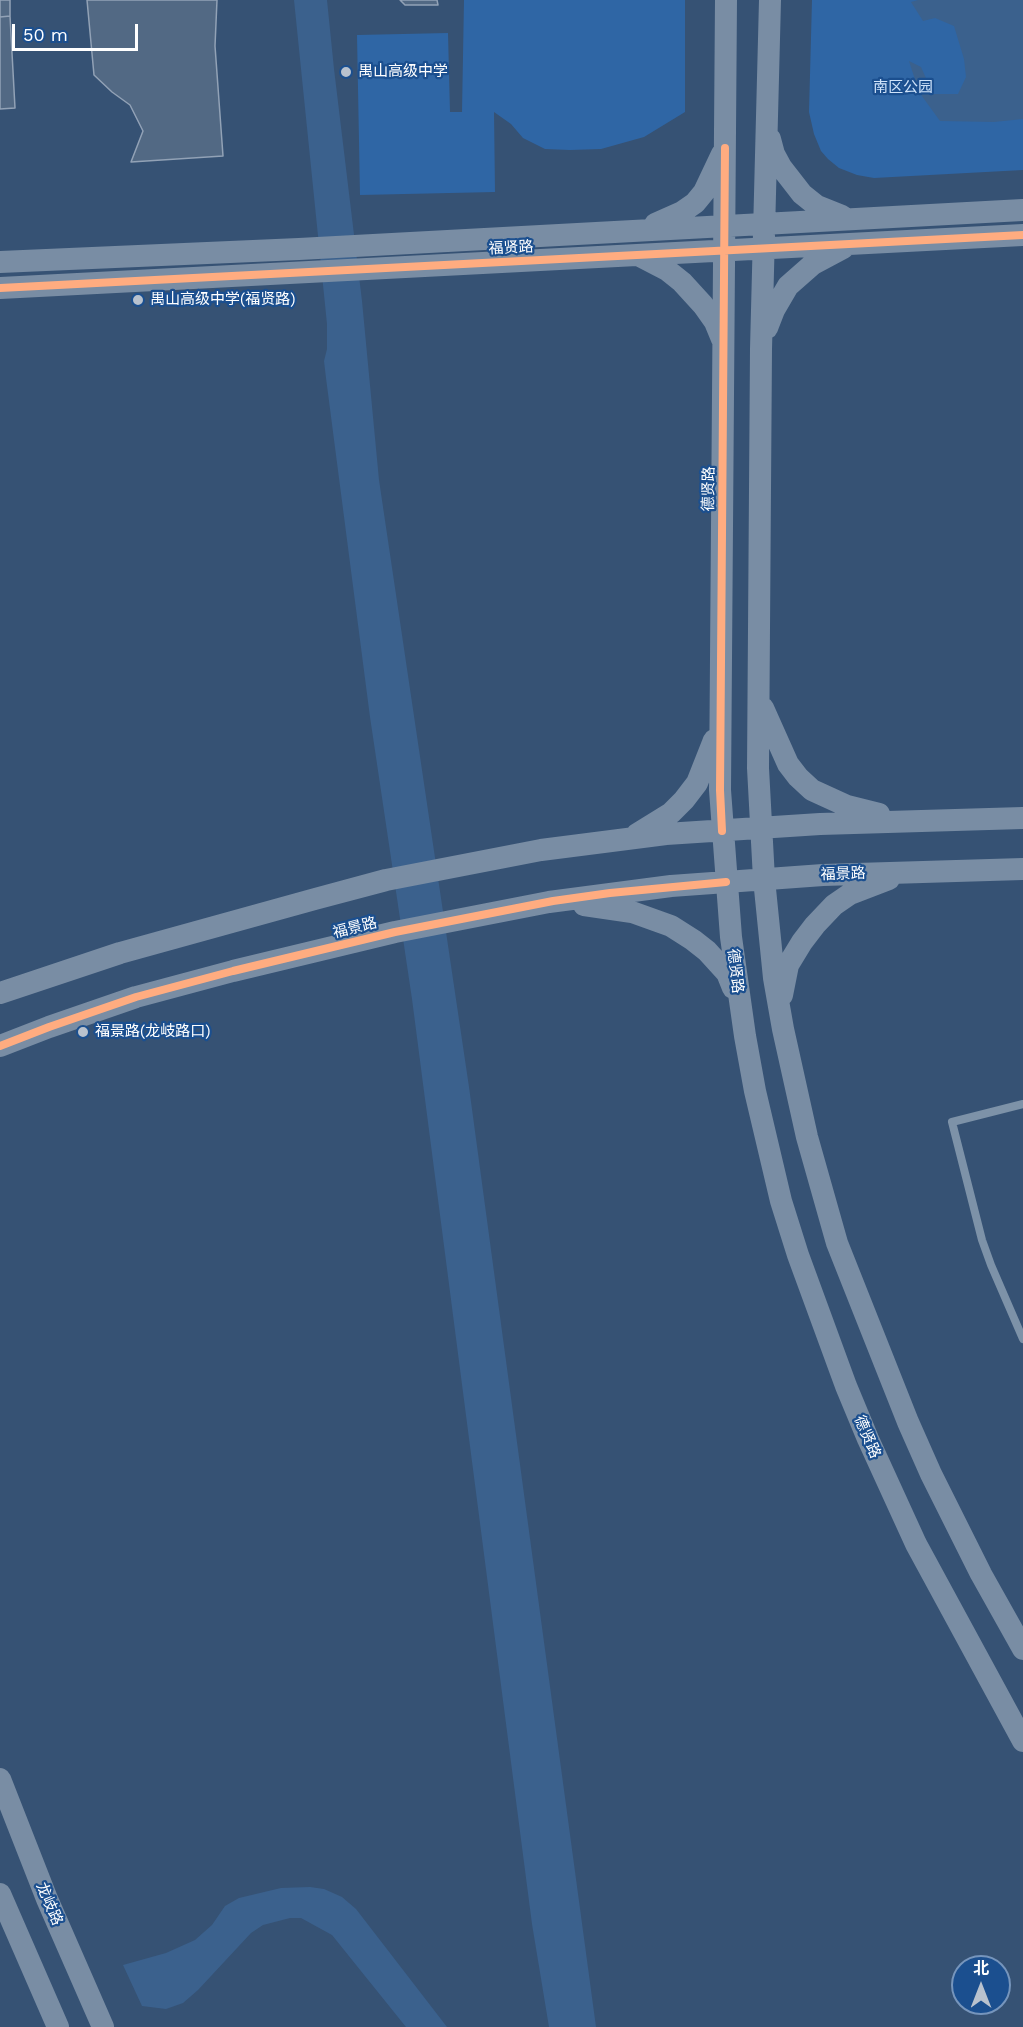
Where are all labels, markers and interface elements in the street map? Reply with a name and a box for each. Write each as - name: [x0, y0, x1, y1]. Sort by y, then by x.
- scale bar: [15, 12, 141, 50]
- text: 50 m: [23, 24, 68, 45]
- place label: 禺山高级中学: [358, 63, 448, 81]
- marker: 禺山高级中学: [339, 65, 353, 79]
- park label: 南区公园: [873, 79, 933, 97]
- street label: 福贤路: [488, 238, 534, 258]
- place label: 禺山高级中学(福贤路): [150, 291, 295, 309]
- marker: 禺山高级中学(福贤路): [131, 293, 145, 307]
- street label: 德贤路: [700, 466, 718, 512]
- street label: 福景路: [820, 864, 866, 884]
- street label: 福景路: [331, 914, 379, 942]
- street label: 德贤路: [723, 948, 747, 994]
- place label: 福景路(龙岐路口): [95, 1023, 210, 1041]
- marker: 福景路(龙岐路口): [76, 1025, 90, 1039]
- street label: 德贤路: [850, 1413, 884, 1461]
- street label: 龙岐路: [32, 1880, 66, 1928]
- north arrow: [951, 1955, 1011, 2015]
- text: 北: [973, 1959, 989, 1978]

